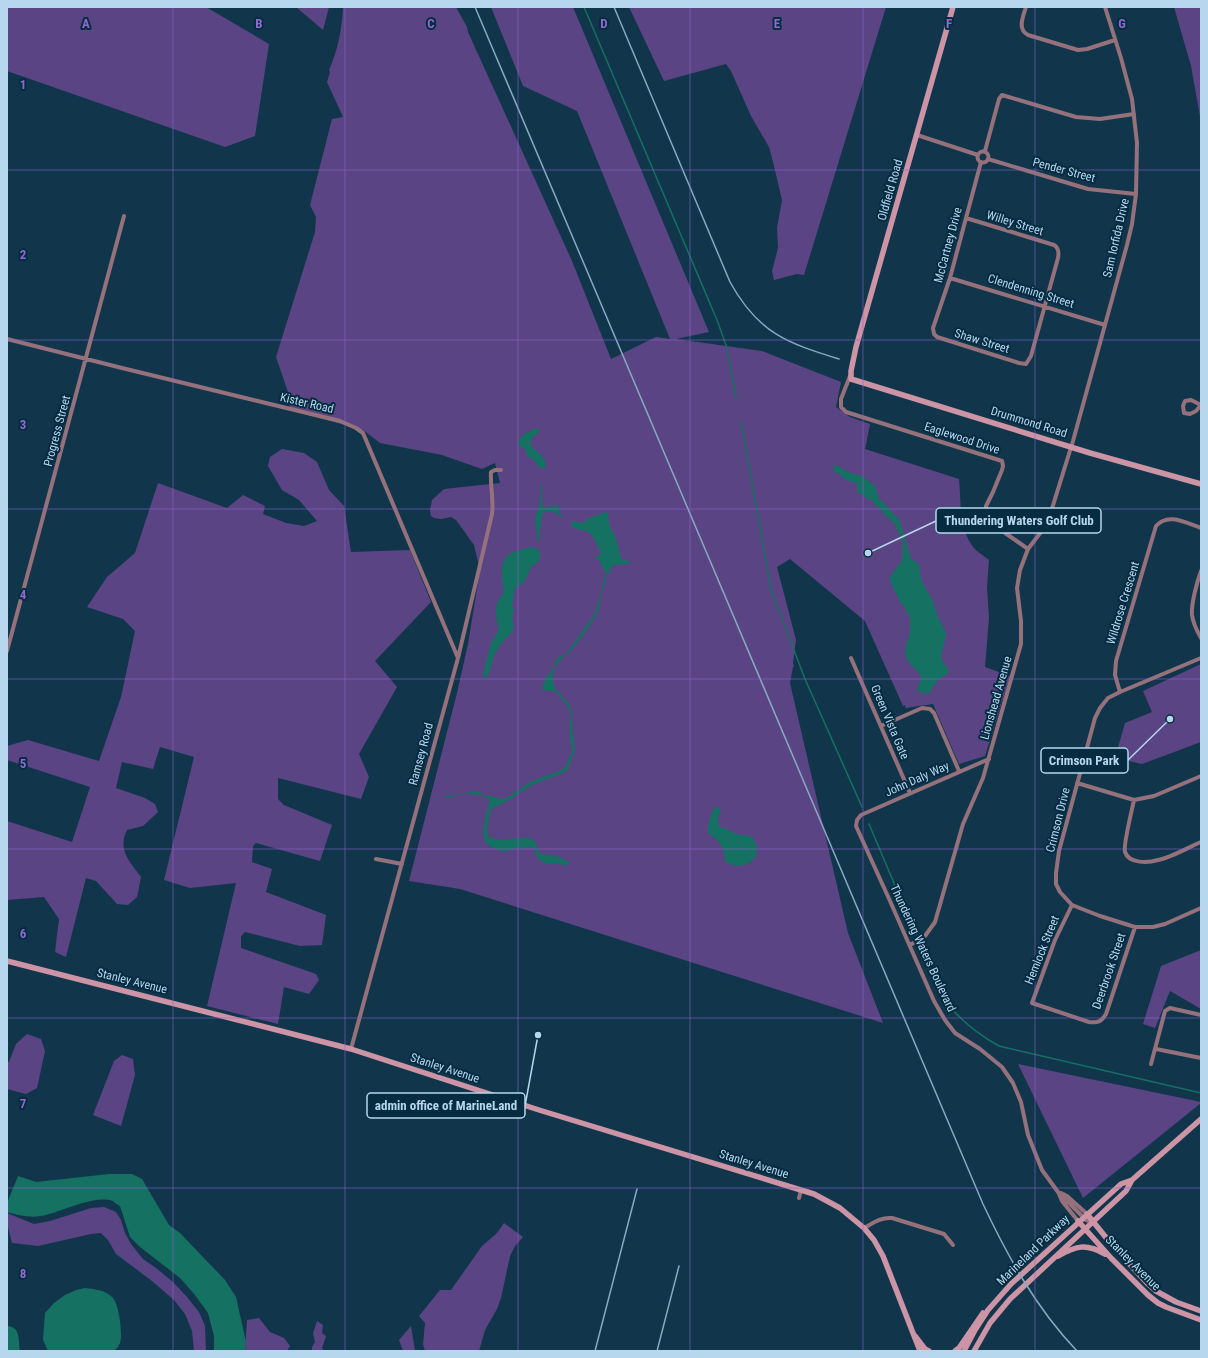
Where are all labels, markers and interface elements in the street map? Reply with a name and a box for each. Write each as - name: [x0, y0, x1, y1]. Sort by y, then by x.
- text: A: [82, 16, 90, 31]
- text: B: [255, 16, 263, 31]
- text: C: [427, 16, 435, 31]
- text: D: [600, 16, 608, 31]
- text: E: [774, 16, 781, 31]
- text: F: [946, 16, 952, 31]
- text: G: [1118, 16, 1126, 31]
- text: 1: [20, 77, 26, 92]
- street label: Pender Street: [1031, 155, 1097, 185]
- street label: Oldfield Road: [875, 158, 905, 222]
- street label: Sam Iorfida Drive: [1100, 197, 1132, 279]
- street label: McCartney Drive: [931, 205, 965, 284]
- street label: Willey Street: [985, 208, 1046, 238]
- text: 2: [20, 247, 27, 262]
- street label: Clendenning Street: [986, 271, 1076, 311]
- street label: Shaw Street: [953, 326, 1011, 356]
- street label: Kister Road: [279, 390, 335, 416]
- street label: Progress Street: [41, 393, 73, 468]
- street label: Drummond Road: [989, 404, 1069, 440]
- text: 3: [20, 417, 26, 432]
- street label: Eaglewood Drive: [923, 419, 1002, 457]
- callout: Thundering Waters Golf Club: [936, 508, 1101, 533]
- text: Thundering Waters Golf Club: [944, 513, 1094, 528]
- street label: Wildrose Crescent: [1104, 559, 1142, 646]
- text: 4: [20, 587, 27, 602]
- street label: Lionshead Avenue: [977, 654, 1015, 741]
- street label: Green Vista Gate: [868, 683, 912, 762]
- street label: Ramsey Road: [406, 721, 436, 787]
- callout: Crimson Park: [1041, 748, 1128, 773]
- text: Crimson Park: [1049, 753, 1120, 768]
- text: 5: [20, 756, 27, 771]
- street label: John Daly Way: [883, 759, 951, 799]
- street label: Crimson Drive: [1043, 786, 1073, 854]
- street label: Thundering Waters Boulevard: [887, 882, 959, 1014]
- street label: Hemlock Street: [1022, 913, 1062, 986]
- text: 6: [20, 926, 27, 941]
- street label: Deerbrook Street: [1089, 931, 1129, 1011]
- street label: Stanley Avenue: [95, 966, 169, 997]
- street label: Stanley Avenue: [409, 1050, 482, 1086]
- callout: admin office of MarineLand: [367, 1093, 525, 1118]
- text: 7: [20, 1096, 27, 1111]
- text: admin office of MarineLand: [375, 1098, 517, 1113]
- street label: Stanley Avenue: [718, 1147, 791, 1181]
- street label: Marineland Parkway: [994, 1212, 1072, 1288]
- street label: Stanley Avenue: [1103, 1233, 1164, 1294]
- text: 8: [20, 1266, 26, 1281]

